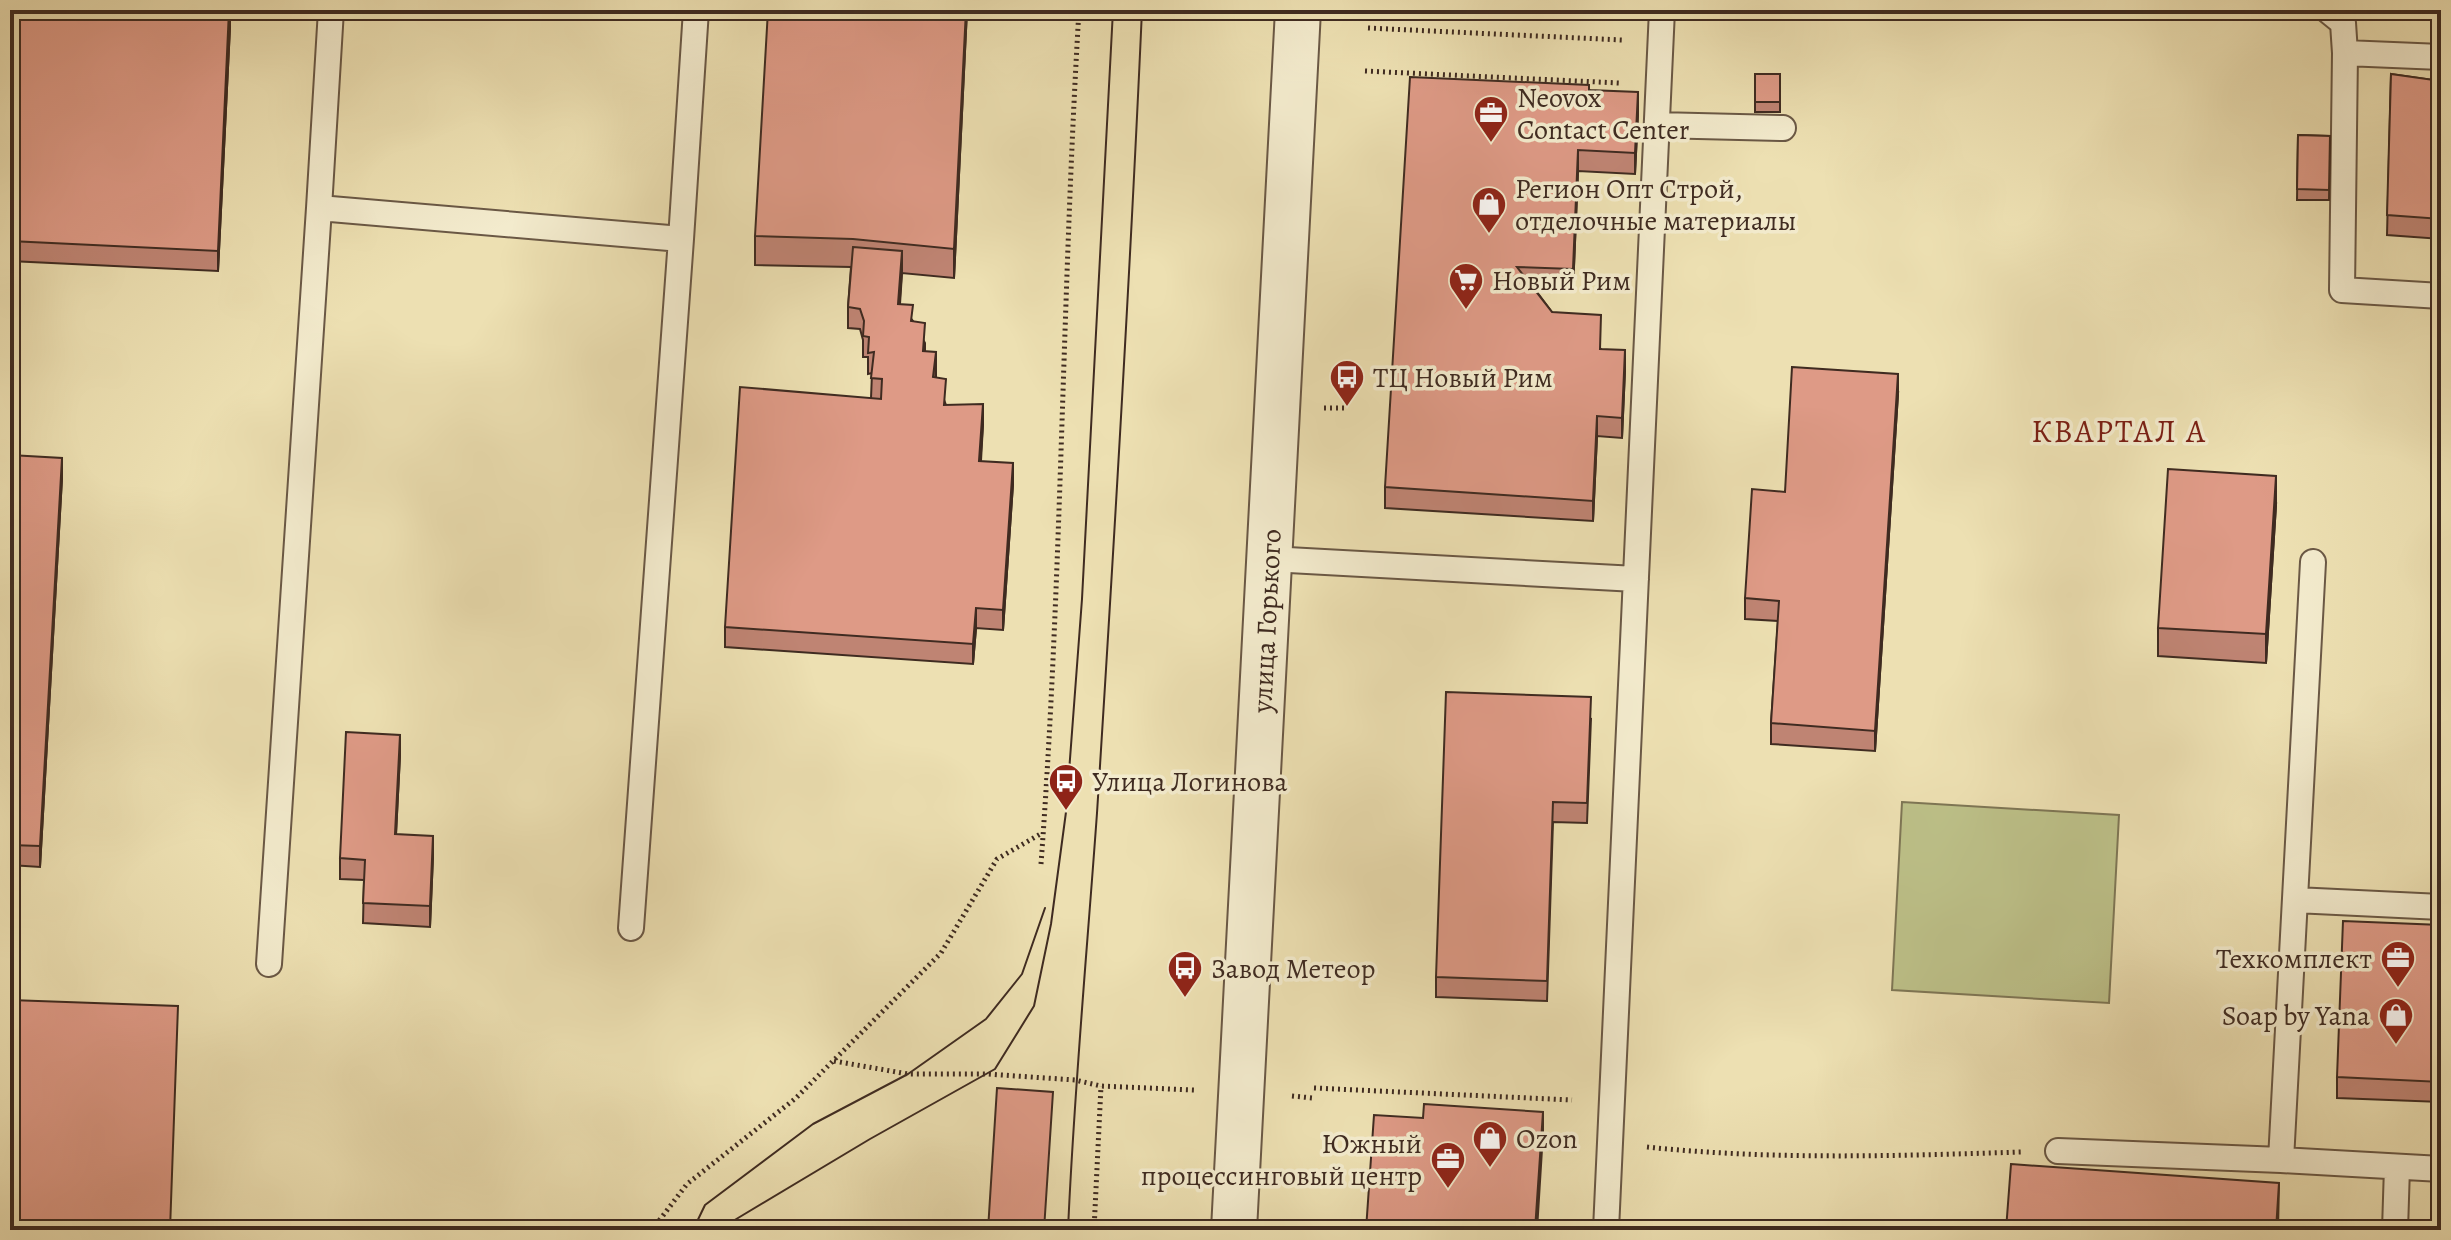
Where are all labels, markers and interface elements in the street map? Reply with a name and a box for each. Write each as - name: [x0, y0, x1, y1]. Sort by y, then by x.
- place label: Neovox Contact Center: [1517, 79, 1690, 149]
- office icon: Neovox Contact Center: [1472, 94, 1510, 144]
- place label: Регион Опт Строй, отделочные материалы: [1515, 170, 1796, 240]
- shop icon: Регион Опт Строй, отделочные материалы: [1470, 185, 1508, 235]
- supermarket icon: Новый Рим: [1447, 261, 1485, 311]
- place label: Новый Рим: [1492, 262, 1631, 300]
- bus stop icon: ТЦ Новый Рим: [1328, 358, 1366, 408]
- place label: ТЦ Новый Рим: [1373, 359, 1553, 397]
- district label: КВАРТАЛ А: [2031, 409, 2207, 453]
- street label: улица Горького: [1243, 528, 1291, 715]
- bus stop icon: Улица Логинова: [1047, 762, 1085, 812]
- place label: Улица Логинова: [1092, 763, 1288, 801]
- office icon: Техкомплект: [2379, 939, 2417, 989]
- place label: Техкомплект: [2216, 940, 2372, 978]
- bus stop icon: Завод Метеор: [1166, 949, 1204, 999]
- place label: Завод Метеор: [1211, 950, 1375, 988]
- shop icon: Soap by Yana: [2377, 996, 2415, 1046]
- place label: Soap by Yana: [2222, 997, 2370, 1035]
- shop icon: Ozon: [1471, 1119, 1509, 1169]
- place label: Ozon: [1516, 1120, 1578, 1158]
- place label: Южный процессинговый центр: [1141, 1125, 1422, 1195]
- office icon: Южный процессинговый центр: [1429, 1140, 1467, 1190]

